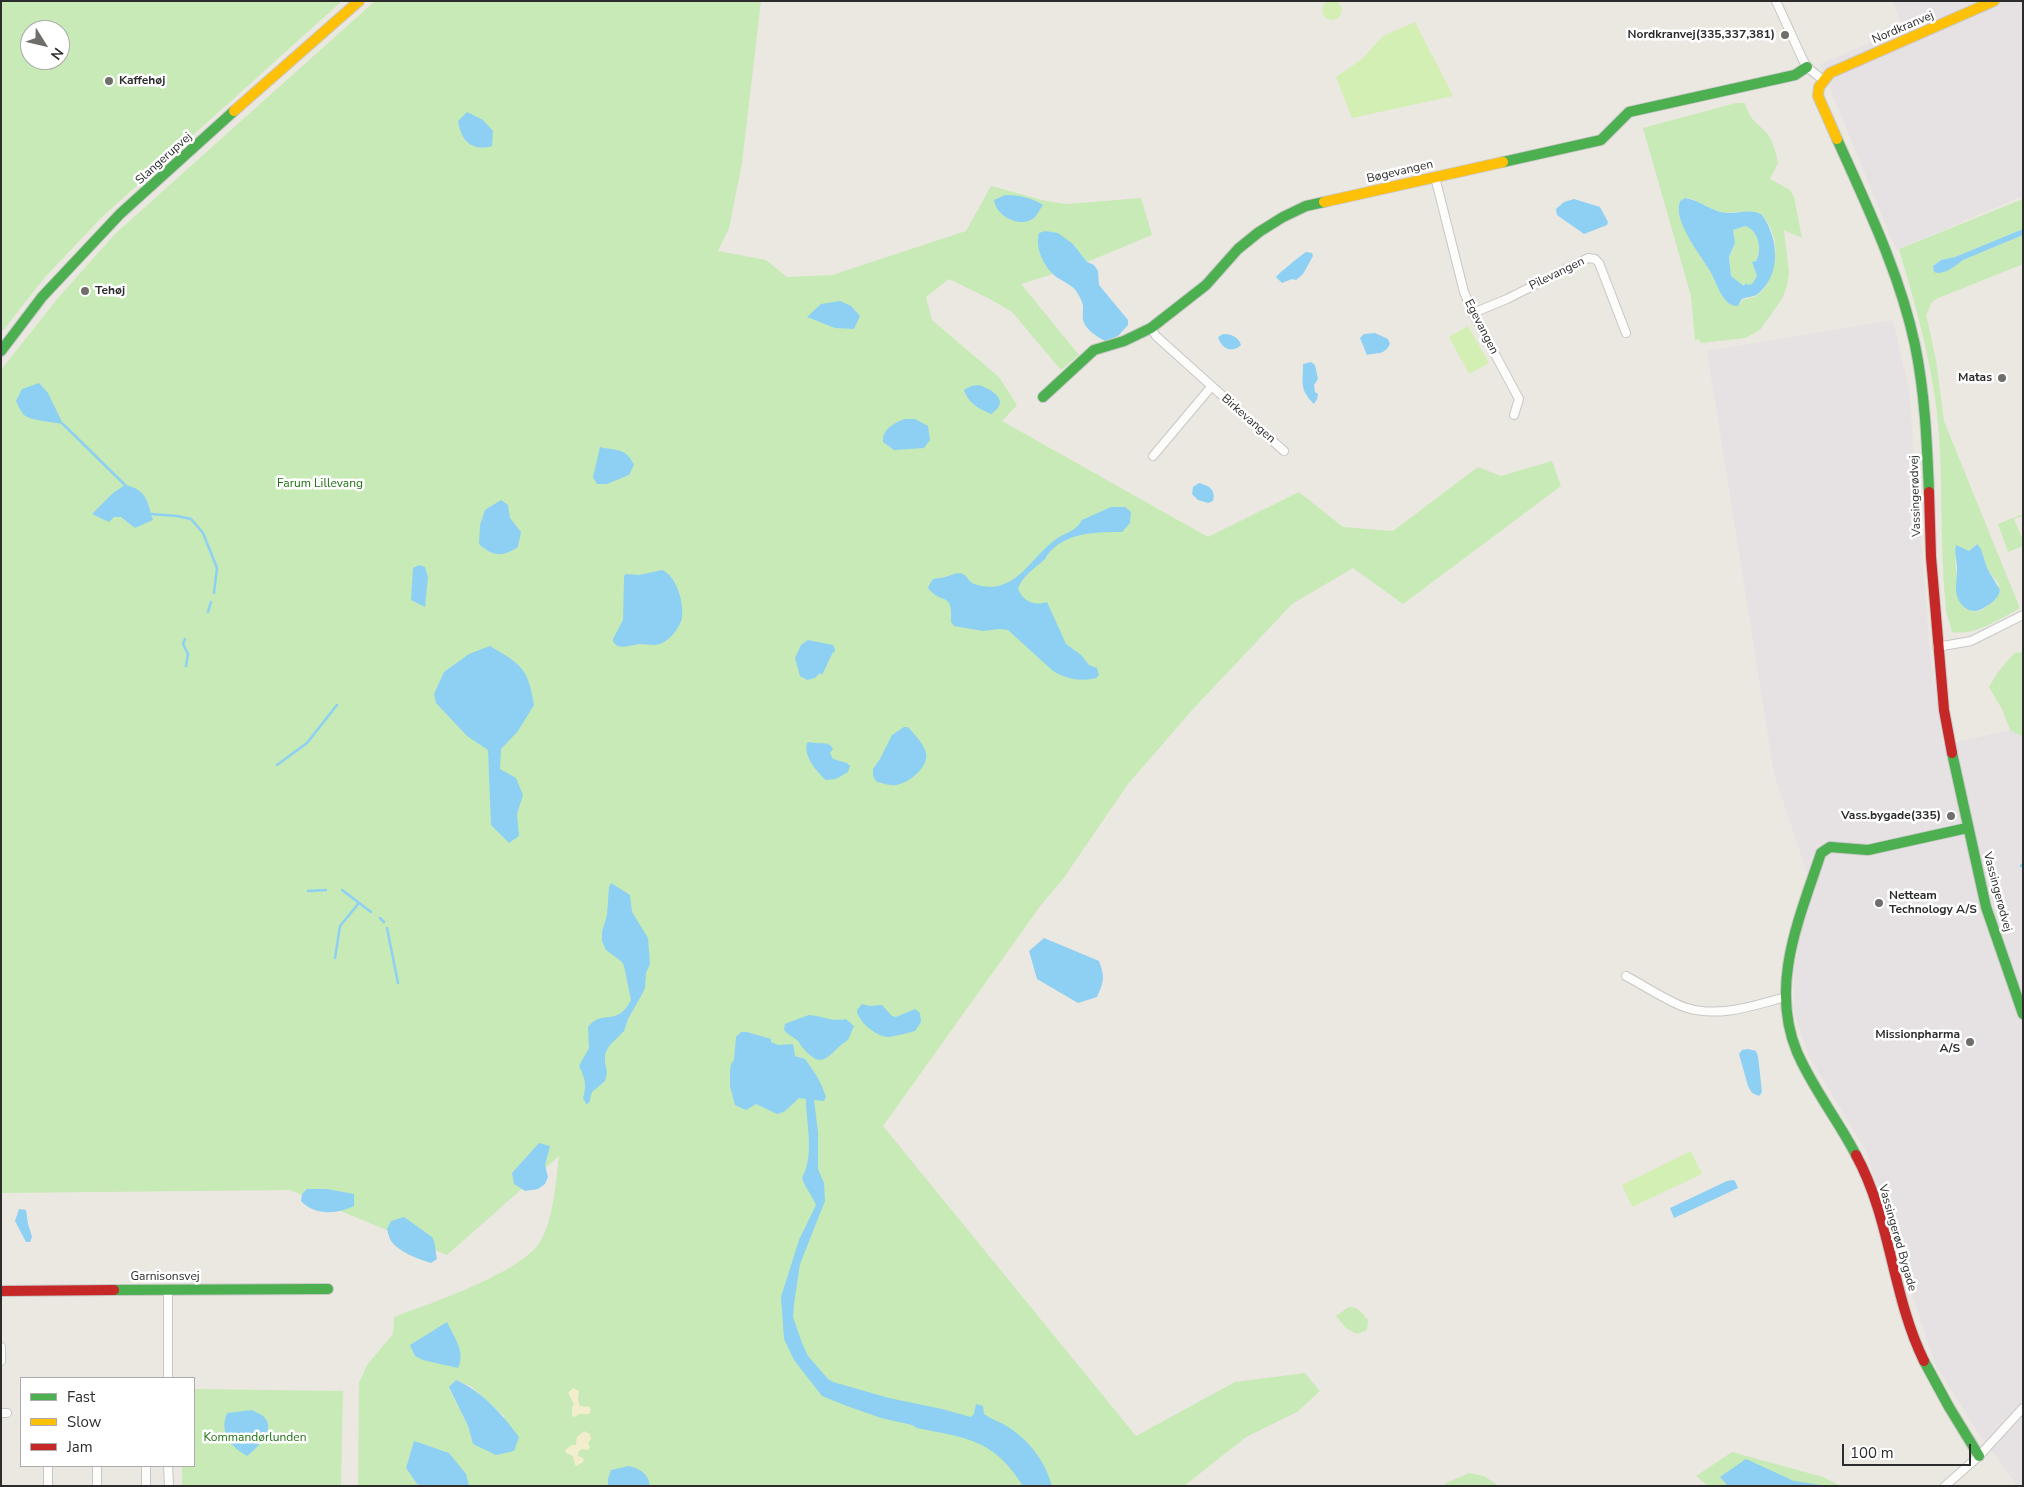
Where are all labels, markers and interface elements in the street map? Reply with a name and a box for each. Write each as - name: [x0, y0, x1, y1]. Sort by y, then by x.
- street label: Nordkranvej: [1870, 9, 1936, 47]
- north arrow: [20, 20, 70, 70]
- place label: Nordkranvej(335,337,381): [1628, 28, 1775, 42]
- marker: Nordkranvej(335,337,381): [1779, 29, 1791, 41]
- text: N: [46, 44, 68, 63]
- place label: Kaffehøj: [119, 74, 165, 88]
- marker: Kaffehøj: [103, 75, 115, 87]
- street label: Slangerupvej: [133, 130, 195, 188]
- street label: Bøgevangen: [1365, 157, 1435, 187]
- street label: Pilevangen: [1527, 254, 1587, 294]
- place label: Tehøj: [95, 284, 125, 298]
- marker: Tehøj: [79, 285, 91, 297]
- street label: Egevangen: [1461, 297, 1501, 357]
- place label: Matas: [1958, 371, 1992, 385]
- marker: Matas: [1996, 372, 2008, 384]
- street label: Birkevangen: [1218, 392, 1278, 446]
- street label: Vassingerødvej: [1907, 455, 1925, 537]
- park label: Farum Lillevang: [277, 477, 363, 491]
- place label: Vass.bygade(335): [1841, 809, 1941, 823]
- marker: Vass.bygade(335): [1945, 810, 1957, 822]
- street label: Vassingerødvej: [1979, 851, 2015, 933]
- place label: Netteam Technology A/S: [1889, 889, 1977, 917]
- marker: Netteam Technology A/S: [1873, 897, 1885, 909]
- place label: Missionpharma A/S: [1875, 1028, 1960, 1056]
- marker: Missionpharma A/S: [1964, 1036, 1976, 1048]
- street label: Vassingerød Bygade: [1875, 1183, 1919, 1293]
- street label: Garnisonsvej: [130, 1270, 200, 1284]
- legend: [20, 1377, 195, 1467]
- text: Fast: [67, 1387, 95, 1407]
- text: Slow: [67, 1412, 101, 1432]
- park label: Kommandørlunden: [203, 1431, 307, 1445]
- scale bar: [1844, 1434, 1973, 1466]
- text: Jam: [67, 1437, 93, 1457]
- text: 100 m: [1850, 1443, 1894, 1463]

